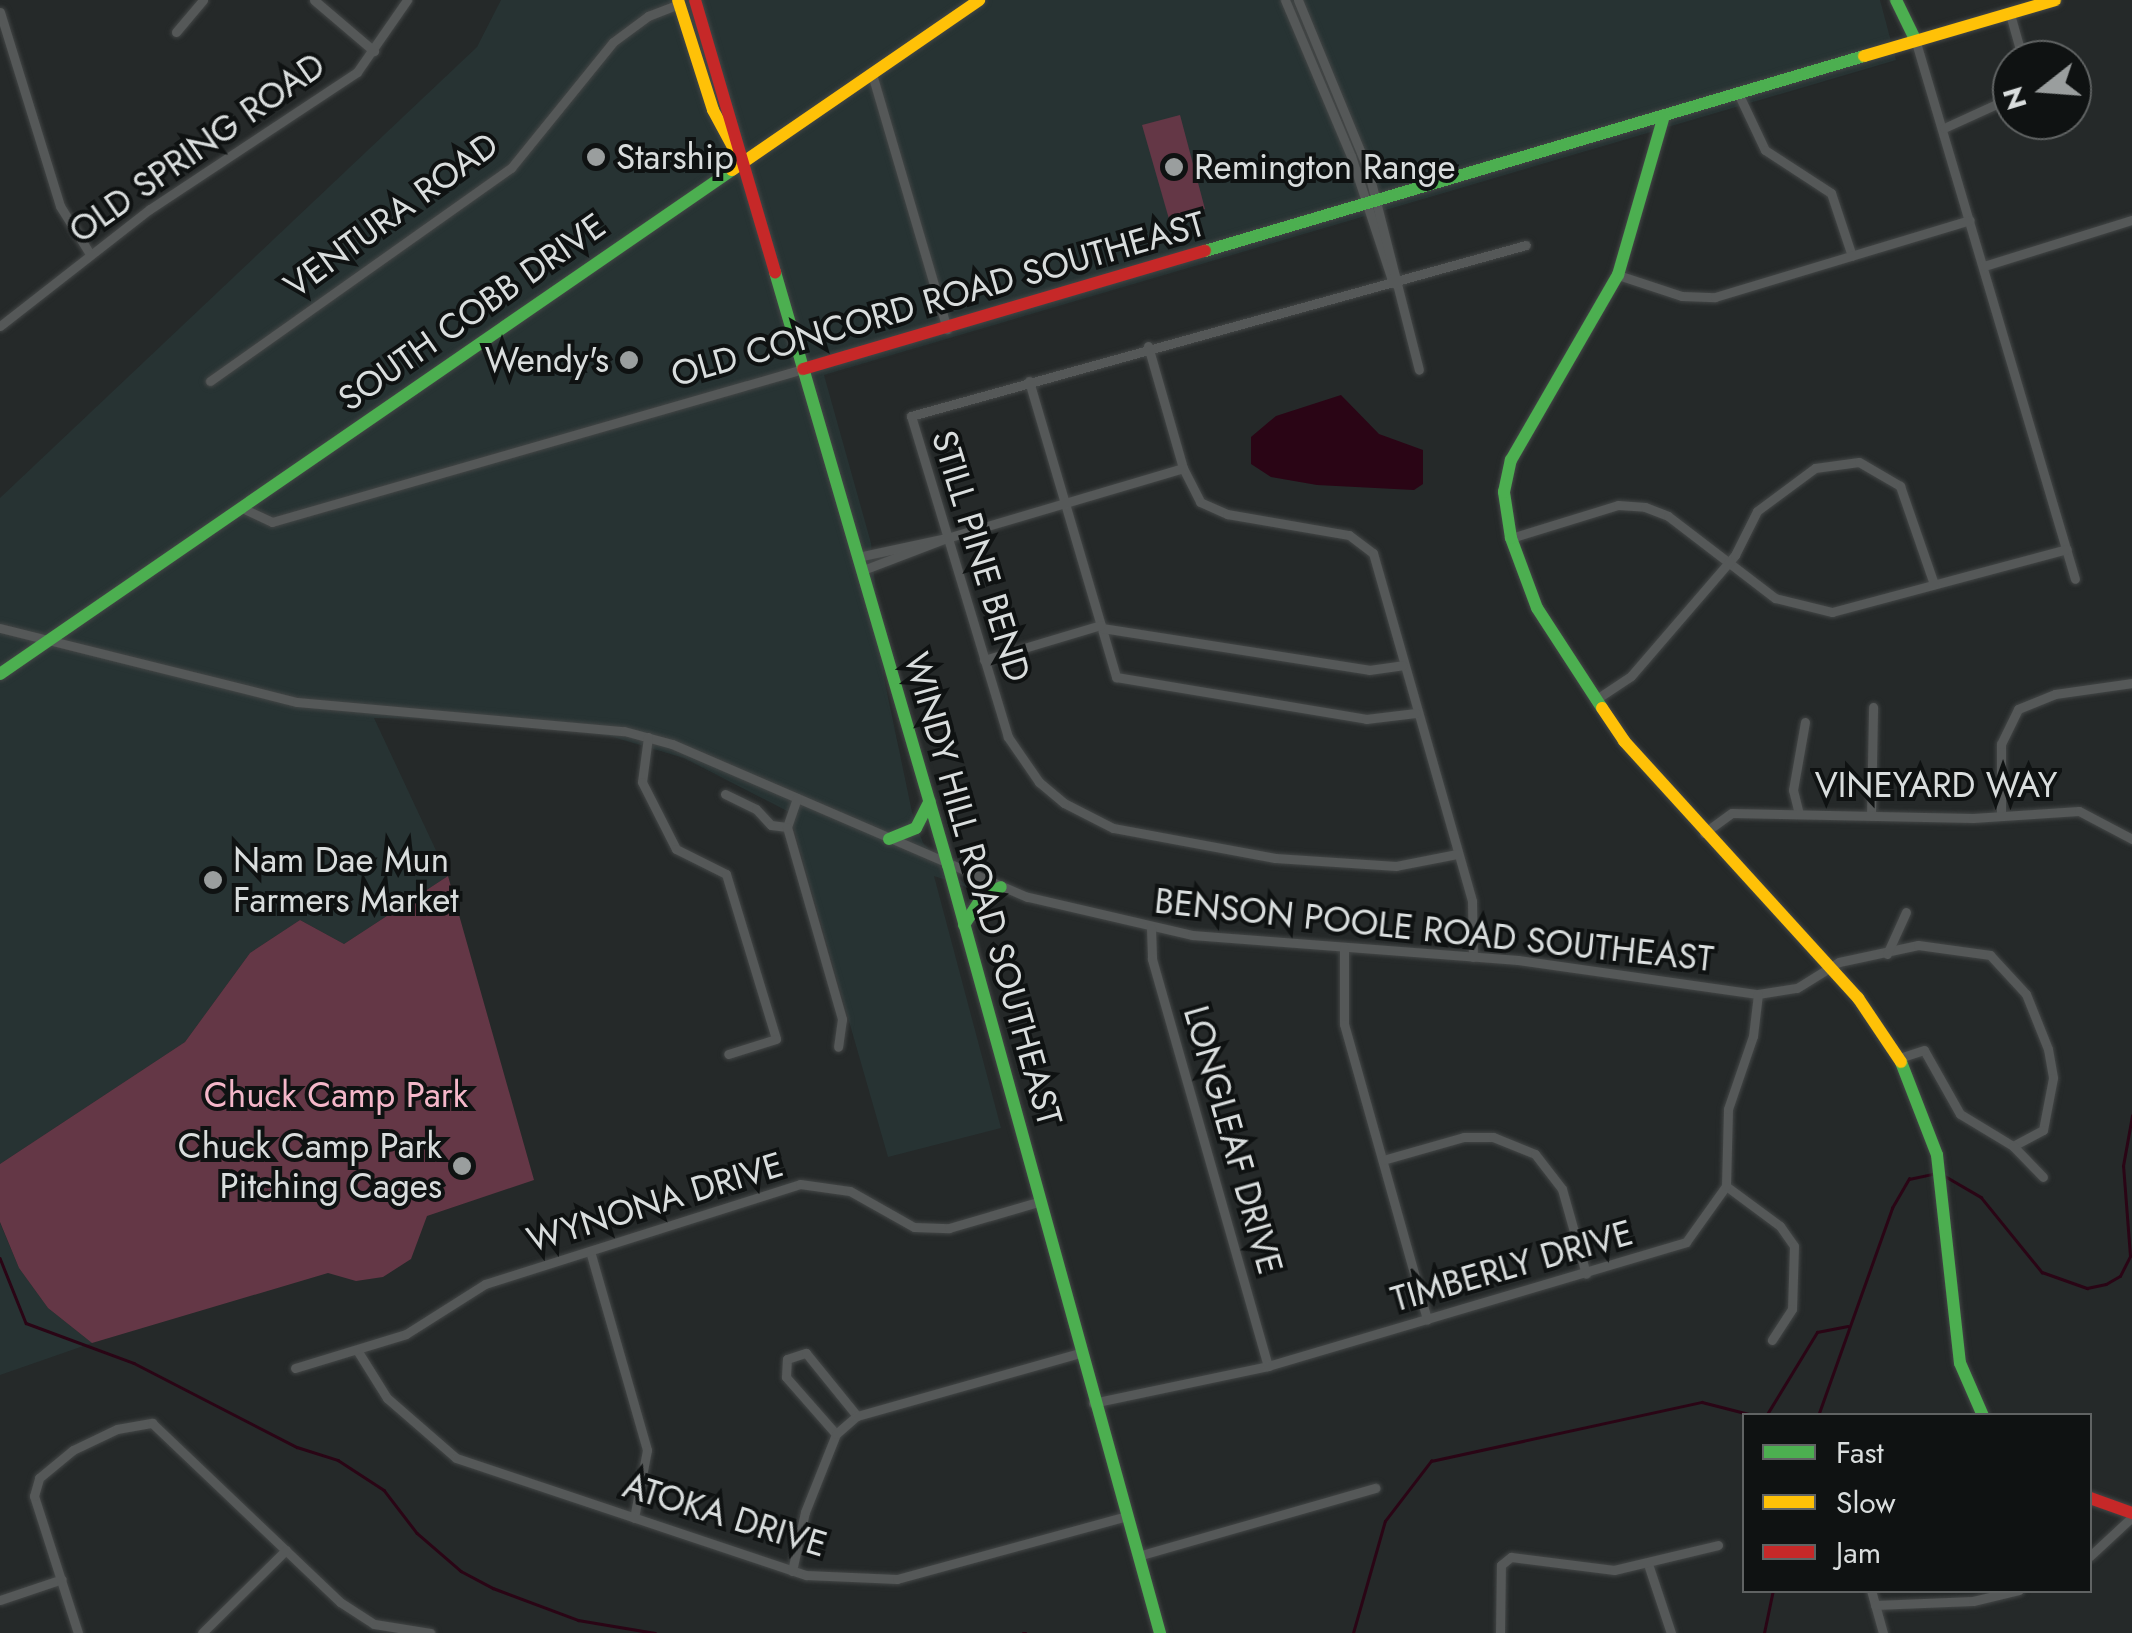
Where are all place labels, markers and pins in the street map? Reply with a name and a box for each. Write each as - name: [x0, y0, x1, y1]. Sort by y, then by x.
- place label: Starship: [616, 136, 734, 178]
- marker: Starship: [585, 146, 607, 168]
- place label: Remington Range: [1194, 146, 1456, 188]
- marker: Remington Range: [1163, 156, 1185, 178]
- place label: Wendy's: [485, 339, 609, 381]
- marker: Wendy's: [618, 349, 640, 371]
- place label: Nam Dae Mun Farmers Market: [233, 839, 459, 921]
- marker: Nam Dae Mun Farmers Market: [202, 869, 224, 891]
- place label: Chuck Camp Park Pitching Cages: [178, 1125, 442, 1207]
- marker: Chuck Camp Park Pitching Cages: [451, 1155, 473, 1177]

